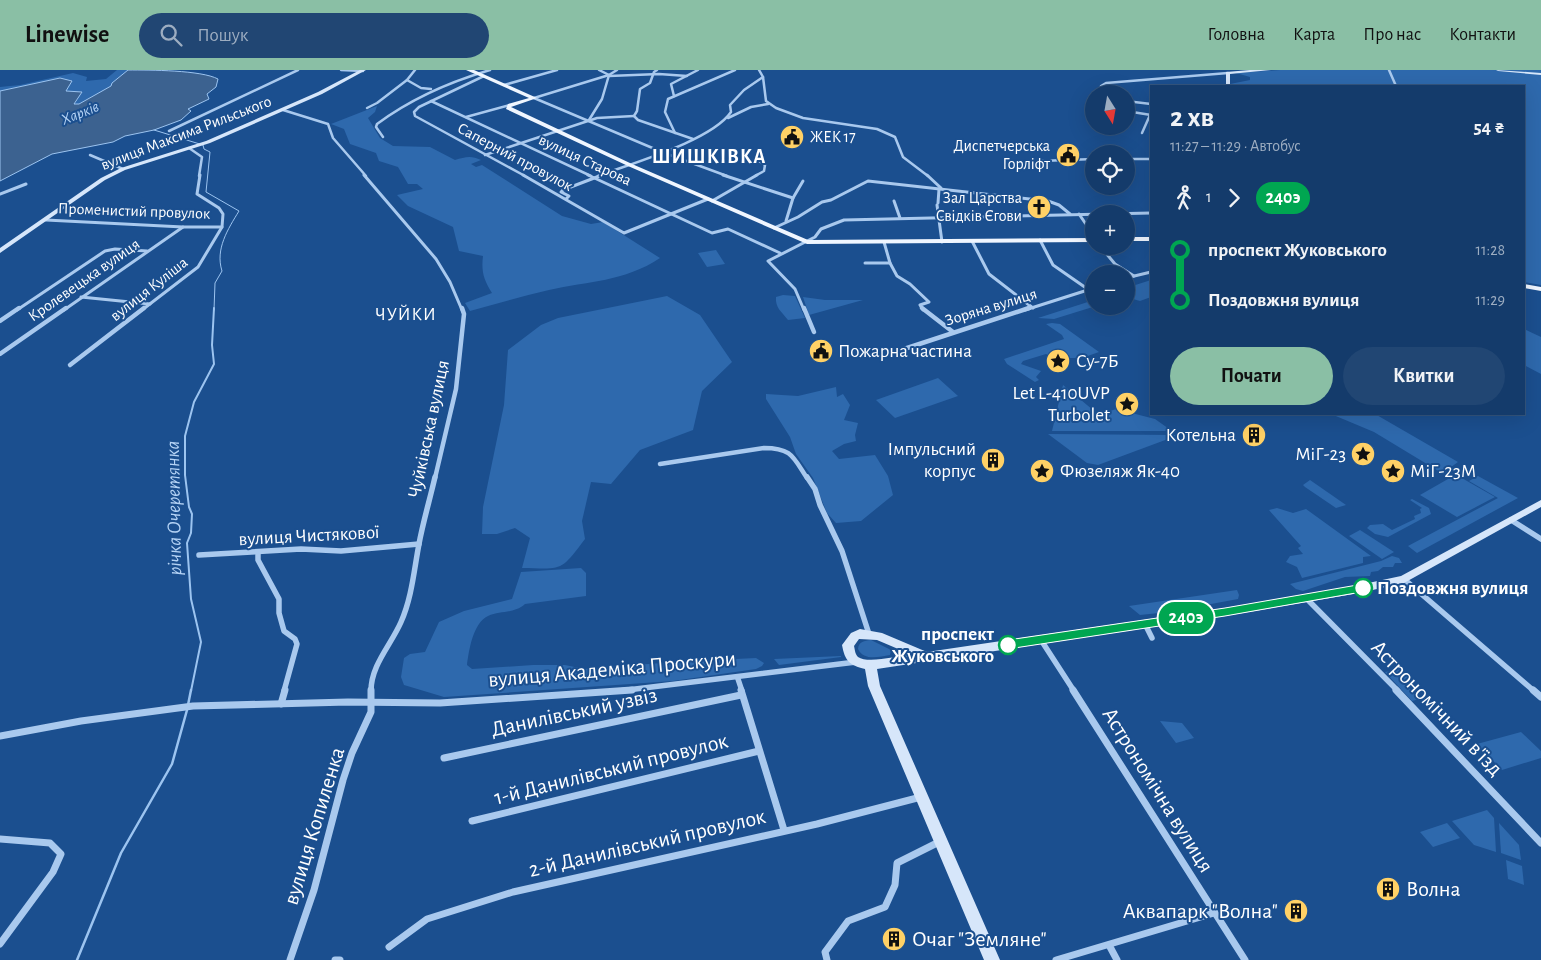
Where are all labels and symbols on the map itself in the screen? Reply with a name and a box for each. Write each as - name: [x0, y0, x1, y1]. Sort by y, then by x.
- north arrow: [1085, 85, 1135, 135]
- street label: вулиця Максима Рильського: [99, 93, 274, 174]
- water label: Харків: [59, 98, 101, 129]
- street label: Саперний провулок: [454, 120, 576, 195]
- public building icon: ЖЕК 17: [779, 124, 805, 150]
- place label: ЖЕК 17: [810, 129, 856, 145]
- street label: вулиця Старова: [536, 132, 634, 189]
- place label: Диспетчерська Горліфт: [953, 138, 1050, 172]
- public building icon: Диспетчерська Горліфт: [1055, 142, 1081, 168]
- district label: ШИШКІВКА: [652, 147, 766, 167]
- place label: Зал Царства Свідків Єгови: [936, 190, 1022, 224]
- church icon: Зал Царства Свідків Єгови: [1026, 194, 1052, 220]
- street label: Променистий провулок: [58, 200, 211, 223]
- street label: Кролевецька вулиця: [25, 236, 143, 325]
- street label: вулиця Куліша: [107, 254, 191, 325]
- street label: Зоряна вулиця: [943, 285, 1039, 329]
- district label: ЧУЙКИ: [375, 304, 437, 324]
- public building icon: Пожарна частина: [808, 338, 834, 364]
- place label: Пожарна частина: [838, 342, 972, 361]
- place icon: Су-7Б: [1045, 348, 1071, 374]
- place label: Су-7Б: [1076, 352, 1119, 371]
- street label: Чуйківська вулиця: [405, 359, 453, 499]
- place label: Let L-410UVP Turbolet: [1012, 384, 1110, 425]
- place icon: Let L-410UVP Turbolet: [1114, 391, 1140, 417]
- building icon: Котельна: [1241, 422, 1267, 448]
- place label: Котельна: [1166, 426, 1236, 445]
- water label: річка Очеретянка: [163, 440, 185, 576]
- place label: Імпульсний корпус: [887, 440, 976, 481]
- place icon: МіГ-23: [1350, 441, 1376, 467]
- place label: МіГ-23: [1295, 445, 1346, 464]
- building icon: Імпульсний корпус: [980, 447, 1006, 473]
- place icon: Фюзеляж Як-40: [1029, 458, 1055, 484]
- place icon: МіГ-23М: [1380, 458, 1406, 484]
- place label: Фюзеляж Як-40: [1060, 462, 1180, 481]
- place label: МіГ-23М: [1410, 462, 1476, 481]
- street label: вулиця Чистякової: [238, 523, 380, 549]
- marker: Поздовжня вулиця: [1353, 578, 1373, 598]
- place label: Поздовжня вулиця: [1377, 579, 1528, 598]
- line badge: 240э: [1151, 602, 1221, 634]
- place label: проспект Жуковського: [891, 625, 995, 666]
- marker: проспект Жуковського: [998, 635, 1018, 655]
- street label: Астрономічний в'їзд: [1367, 636, 1507, 780]
- street label: вулиця Академіка Проскури: [487, 647, 737, 691]
- street label: Данилівський узвіз: [489, 684, 659, 740]
- street label: Астрономічна вулиця: [1098, 704, 1218, 876]
- street label: 1-й Данилівський провулок: [492, 729, 730, 809]
- street label: вулиця Копиленка: [280, 745, 348, 907]
- street label: 2-й Данилівський провулок: [526, 805, 768, 881]
- building icon: Волна: [1375, 876, 1401, 902]
- place label: Волна: [1406, 878, 1461, 900]
- building icon: Аквапарк "Волна": [1283, 898, 1309, 924]
- place label: Аквапарк "Волна": [1123, 900, 1278, 922]
- building icon: Очаг "Земляне": [881, 926, 907, 952]
- place label: Очаг "Земляне": [912, 928, 1047, 950]

